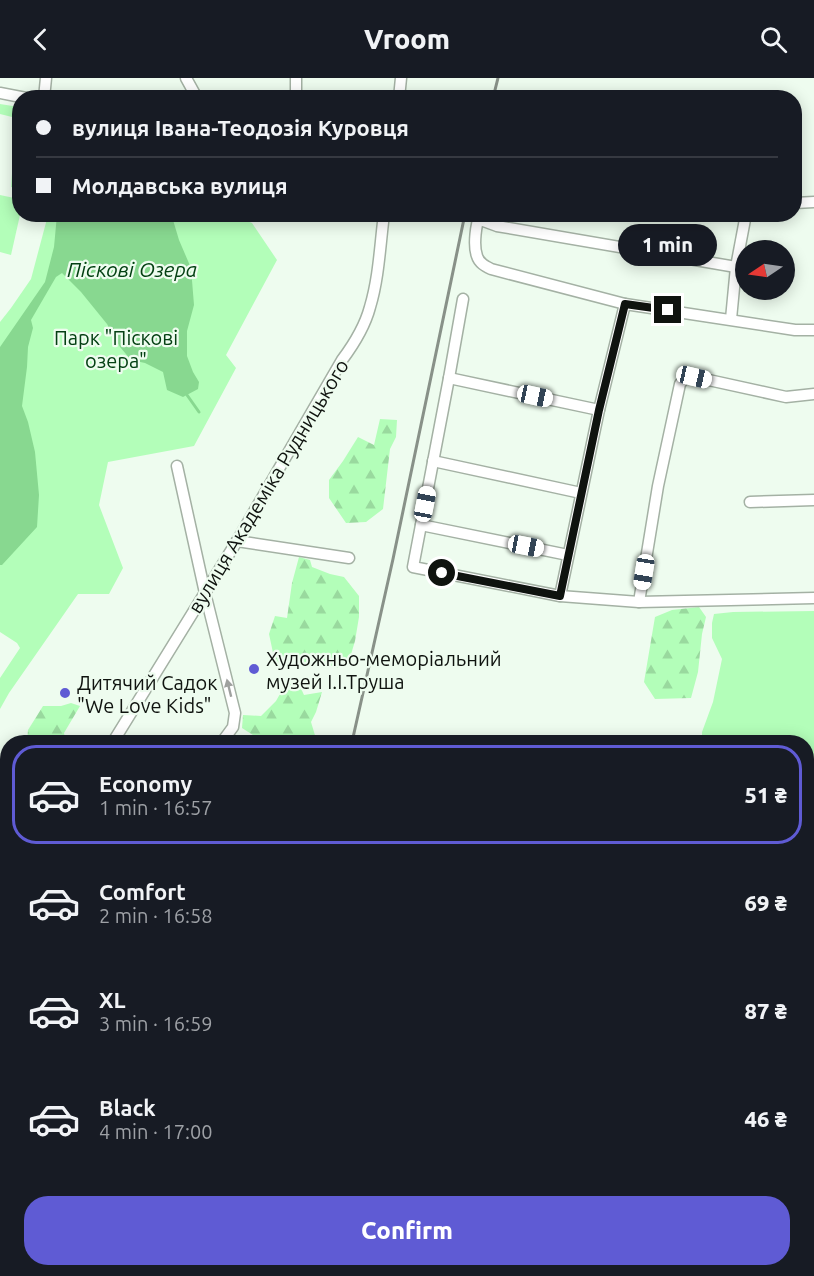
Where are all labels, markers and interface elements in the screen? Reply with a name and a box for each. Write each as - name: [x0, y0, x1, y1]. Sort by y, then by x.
- icon: back: [24, 23, 57, 56]
- icon: search: [757, 23, 790, 56]
- text: Vroom: [364, 24, 450, 54]
- text: вулиця Івана-Теодозія Куровця: [72, 115, 409, 140]
- text: Молдавська вулиця: [72, 173, 288, 198]
- callout: 1 min: [618, 223, 718, 265]
- text: 1 min: [642, 233, 693, 256]
- north arrow: [735, 240, 795, 300]
- map controls: [735, 240, 795, 300]
- water label: Піскові Озера: [67, 257, 197, 281]
- route end: [654, 296, 681, 323]
- park label: Парк "Піскові озера": [54, 326, 178, 372]
- street label: вулиця Академіка Рудницького: [183, 355, 353, 617]
- car: [674, 364, 714, 390]
- car: [516, 383, 554, 409]
- car: [413, 485, 437, 523]
- car: [507, 534, 545, 558]
- car: [632, 553, 656, 591]
- route start: [428, 559, 455, 586]
- place label: Художньо-меморіальний музей І.І.Труша: [266, 647, 502, 693]
- marker: Художньо-меморіальний музей І.І.Труша: [247, 662, 261, 676]
- place label: Дитячий Садок "We Love Kids": [77, 671, 217, 717]
- one-way arrow: [223, 679, 233, 697]
- marker: Дитячий Садок "We Love Kids": [58, 686, 72, 700]
- icon: car: [27, 768, 81, 822]
- text: Economy: [99, 771, 192, 796]
- text: 51 ₴: [744, 782, 787, 807]
- text: 1 min · 16:57: [99, 796, 213, 819]
- icon: car: [27, 876, 81, 930]
- text: Comfort: [99, 879, 186, 904]
- text: 69 ₴: [744, 890, 787, 915]
- text: 2 min · 16:58: [99, 904, 213, 927]
- icon: car: [27, 984, 81, 1038]
- text: XL: [99, 987, 126, 1012]
- text: 87 ₴: [744, 998, 787, 1023]
- text: 3 min · 16:59: [99, 1012, 213, 1035]
- icon: car: [27, 1092, 81, 1146]
- text: Black: [99, 1095, 156, 1120]
- text: 46 ₴: [744, 1106, 787, 1131]
- text: 4 min · 17:00: [99, 1120, 213, 1143]
- button: Confirm: [24, 1196, 790, 1265]

